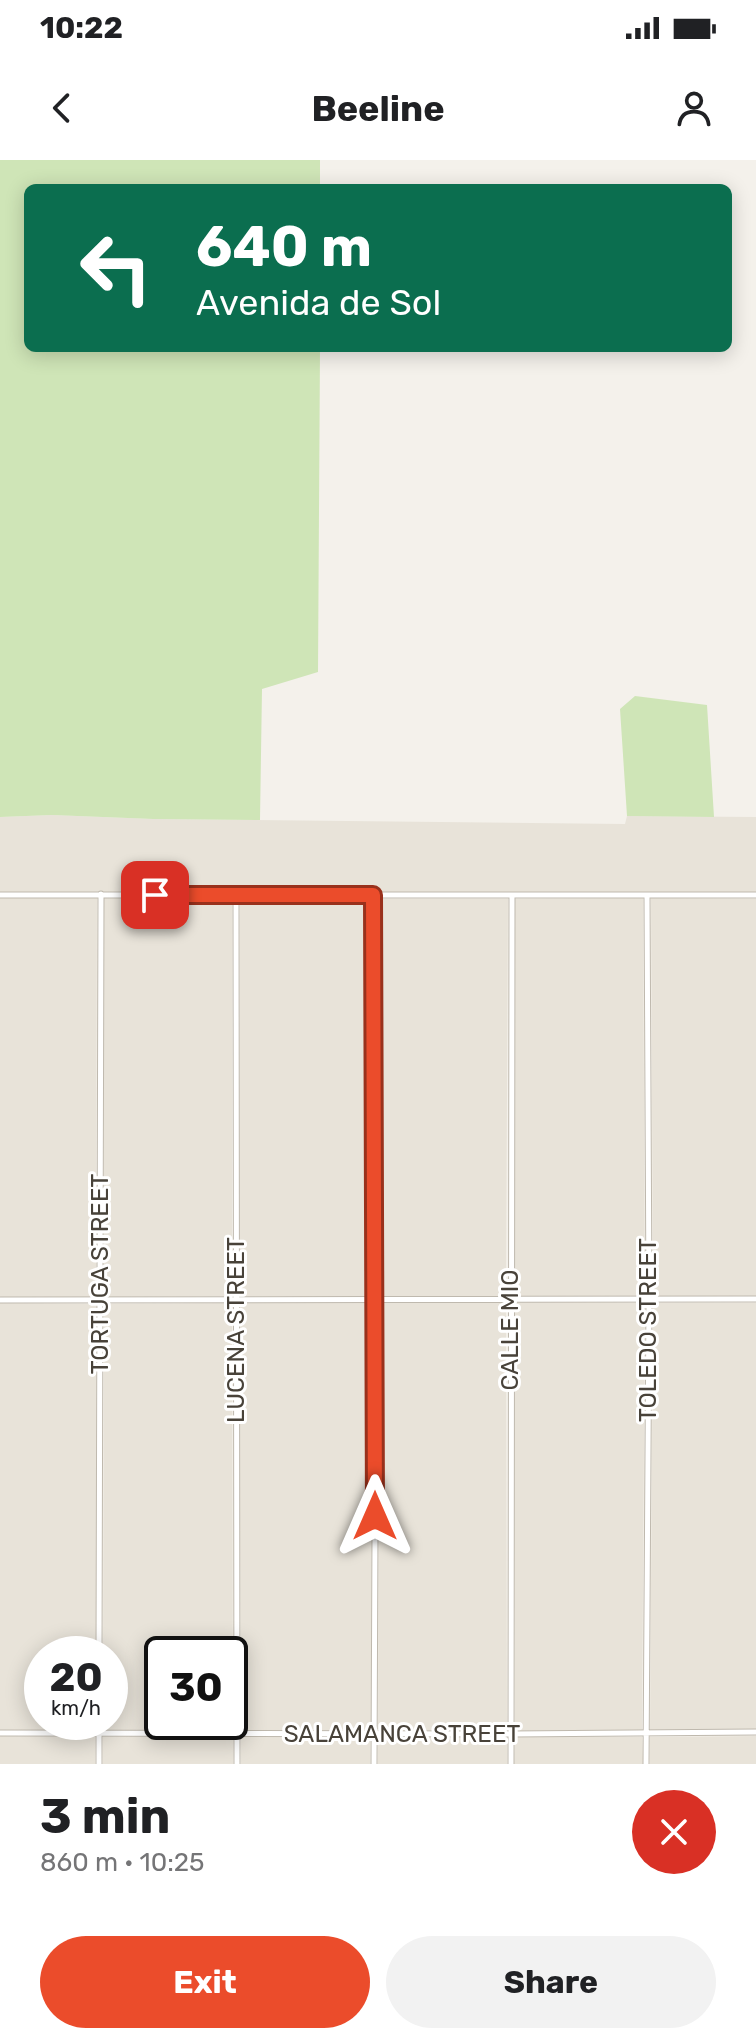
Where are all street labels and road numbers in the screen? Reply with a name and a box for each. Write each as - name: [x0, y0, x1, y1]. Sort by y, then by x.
- street label: TORTUGA STREET: [86, 1174, 114, 1374]
- street label: LUCENA STREET: [222, 1237, 250, 1423]
- street label: TOLEDO STREET: [634, 1238, 662, 1422]
- street label: CALLE MIO: [496, 1269, 524, 1391]
- street label: SALAMANCA STREET: [284, 1720, 520, 1748]

